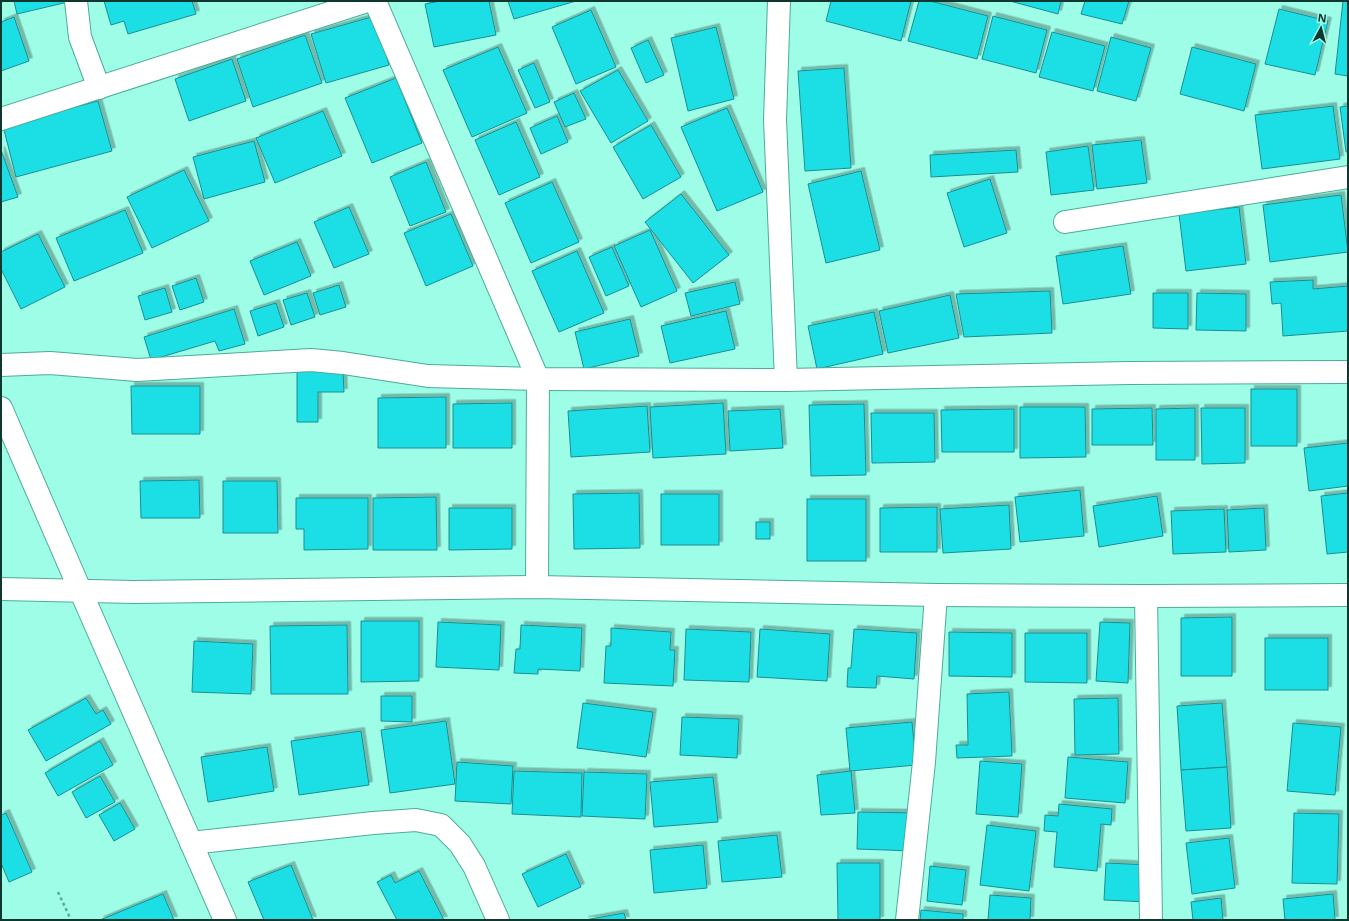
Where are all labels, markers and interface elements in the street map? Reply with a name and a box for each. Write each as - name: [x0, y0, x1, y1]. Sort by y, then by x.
- north arrow: [1301, 8, 1341, 48]
- text: N: [1317, 10, 1328, 26]

